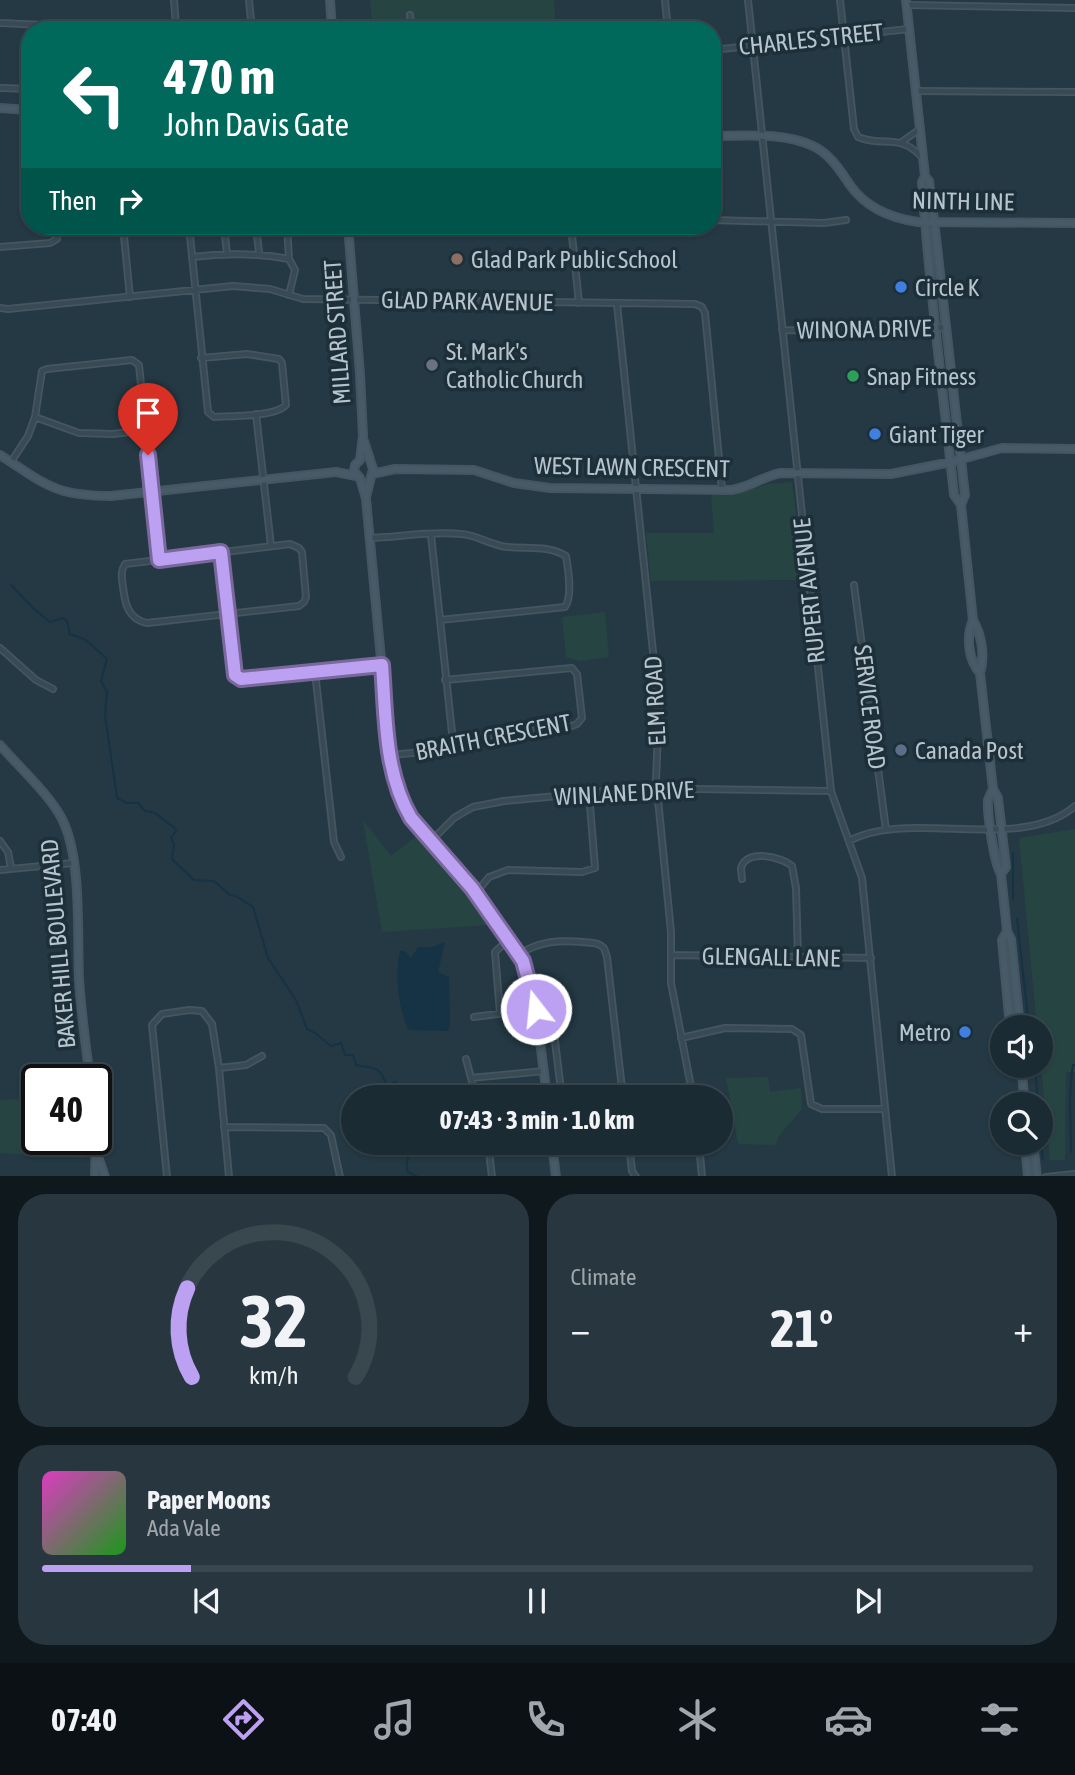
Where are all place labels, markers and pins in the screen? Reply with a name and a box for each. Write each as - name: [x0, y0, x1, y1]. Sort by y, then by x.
- place label: Glad Park Public School: [471, 246, 678, 273]
- marker: Glad Park Public School: [449, 251, 465, 267]
- place label: Circle K: [915, 274, 980, 301]
- marker: Circle K: [893, 279, 909, 295]
- place label: St. Mark's Catholic Church: [446, 338, 583, 393]
- marker: St. Mark's Catholic Church: [424, 357, 440, 373]
- place label: Snap Fitness: [867, 363, 976, 390]
- marker: Snap Fitness: [845, 368, 861, 384]
- pin: [118, 383, 178, 455]
- place label: Giant Tiger: [889, 421, 985, 448]
- marker: Giant Tiger: [867, 426, 883, 442]
- place label: Canada Post: [915, 737, 1024, 764]
- marker: Canada Post: [893, 742, 909, 758]
- place label: Metro: [899, 1019, 951, 1046]
- marker: Metro: [957, 1024, 973, 1040]

